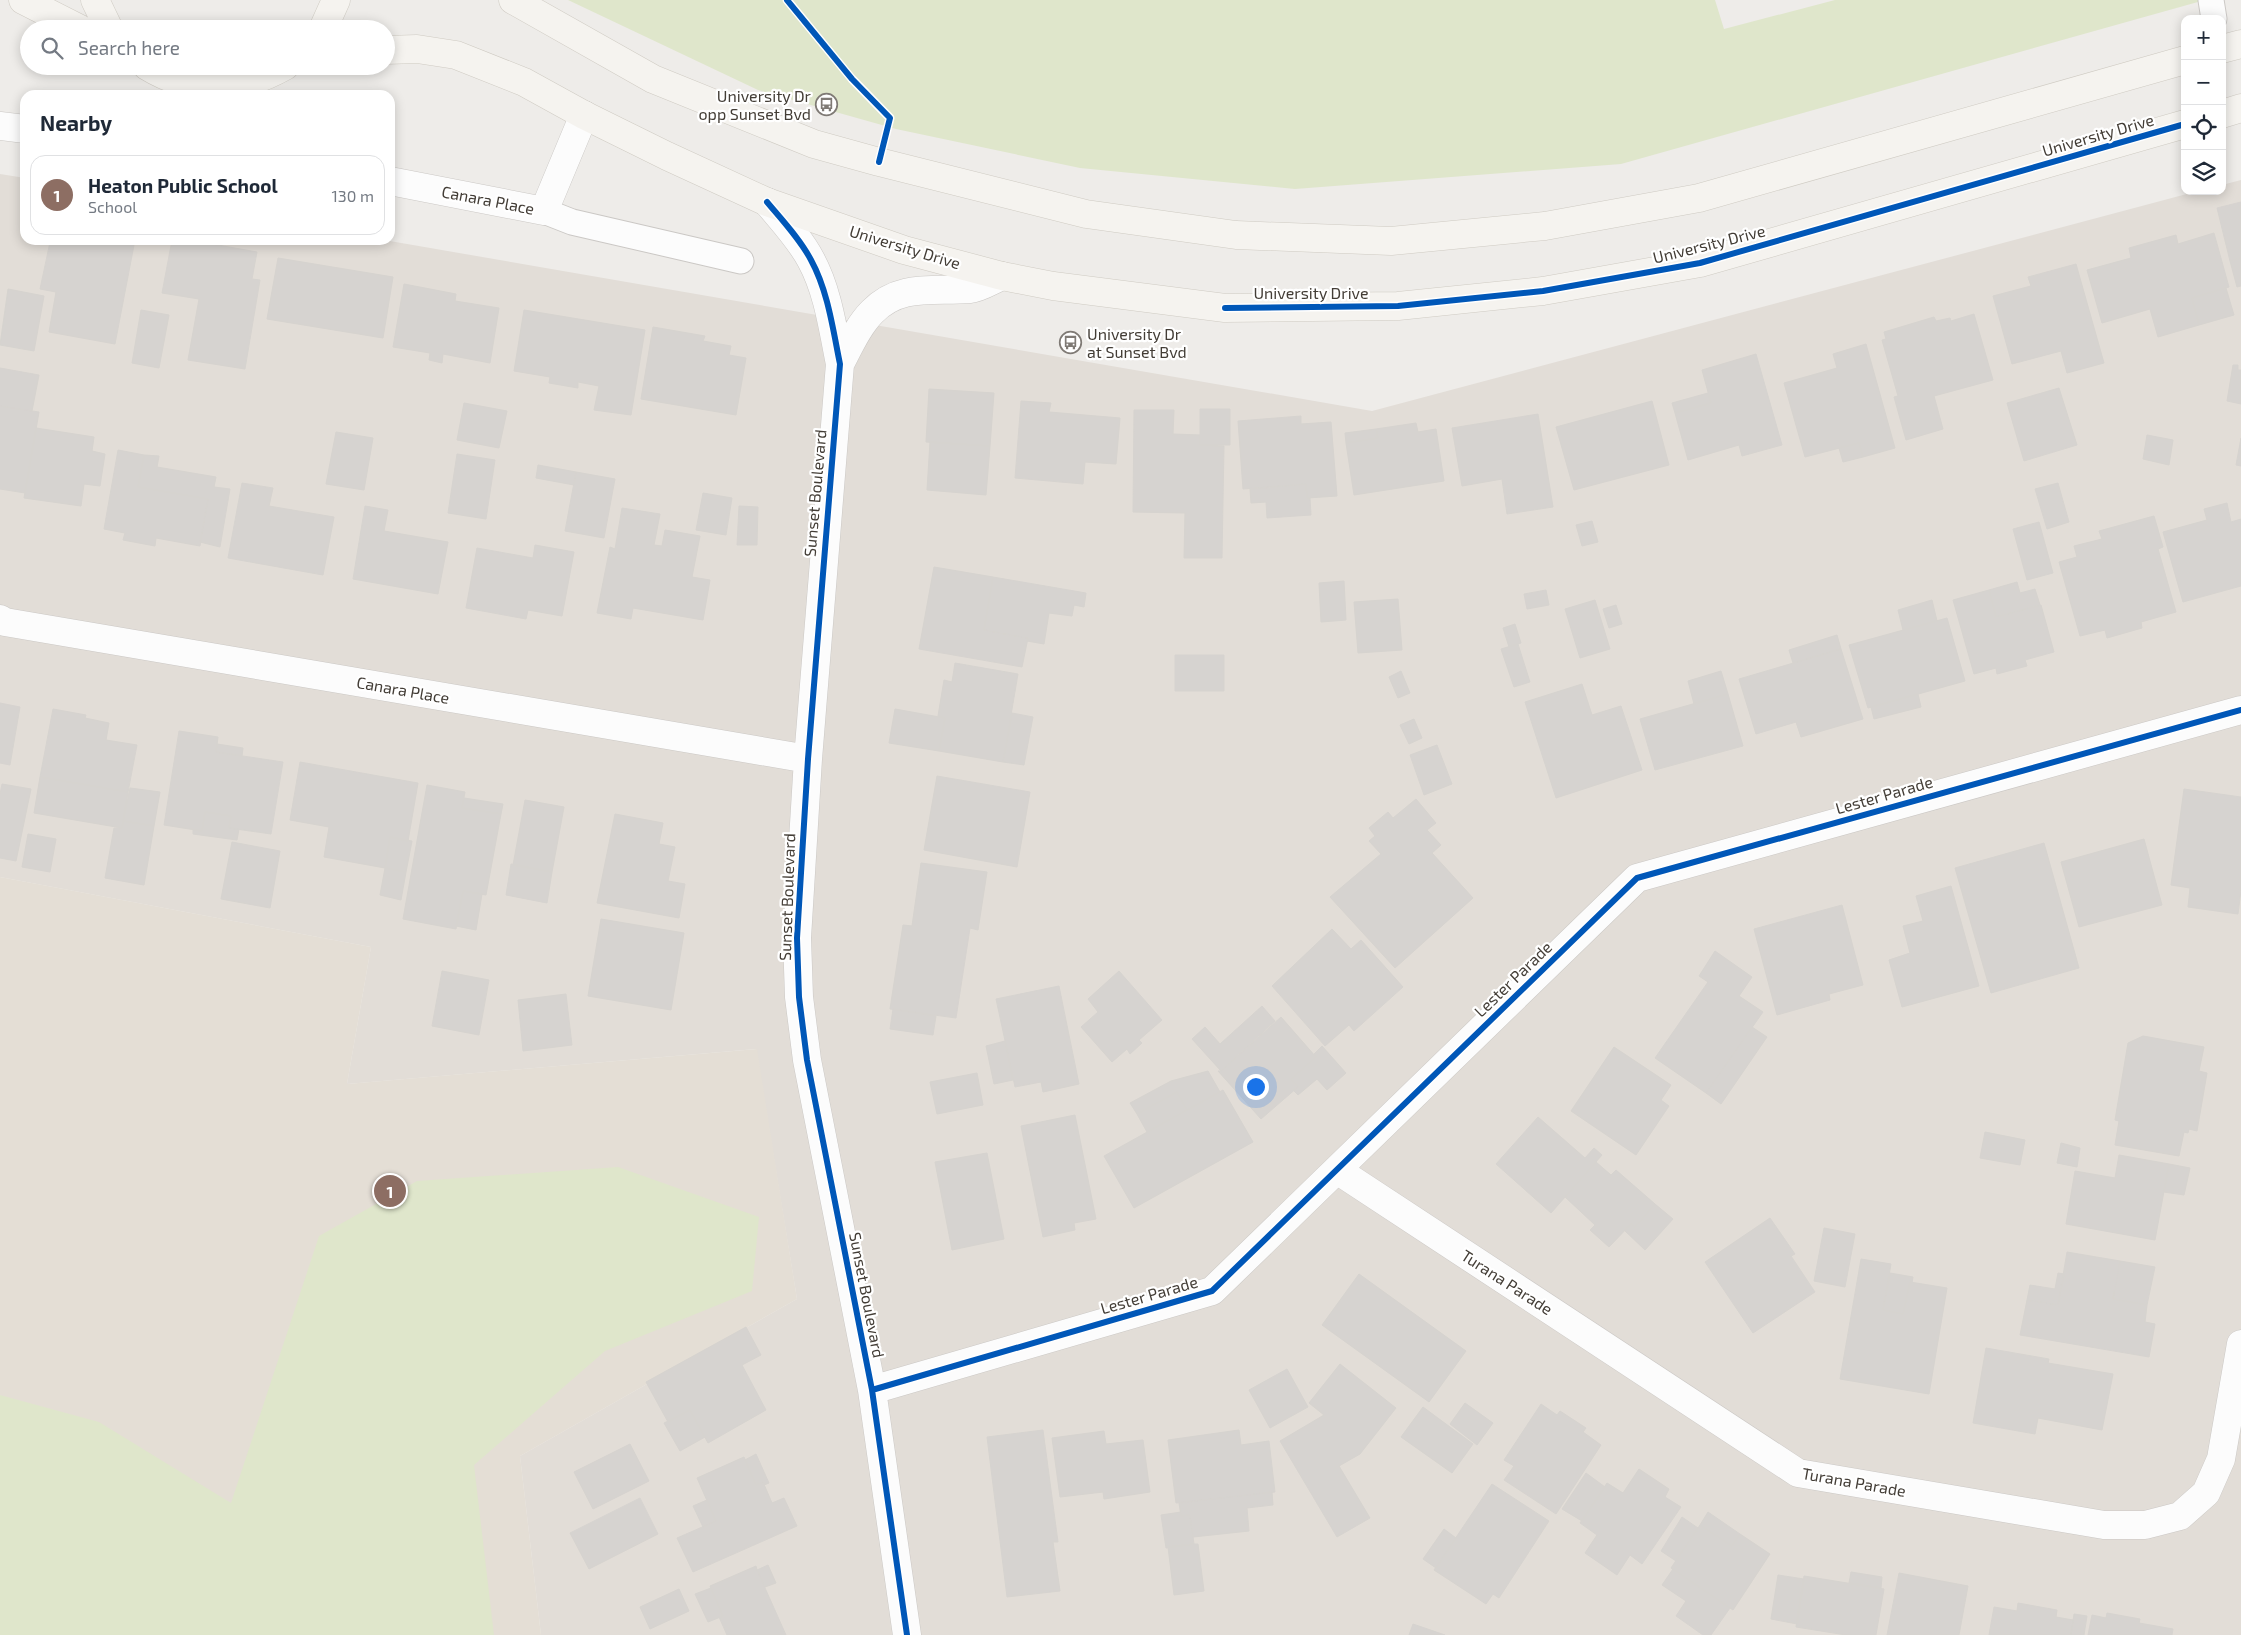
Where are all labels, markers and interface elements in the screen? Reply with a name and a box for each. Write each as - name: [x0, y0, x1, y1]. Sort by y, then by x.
- map controls: [2181, 15, 2226, 195]
- button: +: [2181, 15, 2226, 60]
- search box: [20, 20, 395, 75]
- icon: search: [38, 34, 66, 62]
- text: Search here: [78, 36, 180, 59]
- button: −: [2181, 60, 2226, 105]
- place label: University Dr opp Sunset Bvd: [699, 86, 812, 123]
- bus stop icon: University Dr opp Sunset Bvd: [815, 93, 839, 117]
- button: locate: [2181, 105, 2226, 150]
- text: Nearby: [40, 110, 112, 135]
- street label: University Drive: [2040, 110, 2156, 160]
- button: layers: [2181, 150, 2226, 195]
- text: Heaton Public School: [88, 174, 278, 197]
- street label: Canara Place: [440, 181, 536, 218]
- text: 1: [54, 186, 60, 205]
- text: 130 m: [332, 186, 374, 205]
- text: School: [88, 197, 137, 216]
- street label: University Drive: [1651, 220, 1767, 267]
- street label: University Drive: [847, 221, 963, 272]
- street label: University Drive: [1253, 283, 1369, 302]
- place label: University Dr at Sunset Bvd: [1087, 324, 1187, 361]
- bus stop icon: University Dr at Sunset Bvd: [1059, 331, 1083, 355]
- street label: Sunset Boulevard: [799, 428, 830, 557]
- street label: Canara Place: [355, 672, 451, 707]
- street label: Lester Parade: [1833, 772, 1935, 817]
- street label: Sunset Boulevard: [775, 833, 798, 961]
- street label: Lester Parade: [1470, 937, 1555, 1020]
- your location: [1243, 1074, 1269, 1100]
- pin: 1: [374, 1172, 406, 1210]
- street label: Sunset Boulevard: [846, 1230, 889, 1359]
- street label: Turana Parade: [1458, 1245, 1556, 1318]
- street label: Lester Parade: [1098, 1272, 1200, 1317]
- street label: Turana Parade: [1801, 1463, 1907, 1500]

